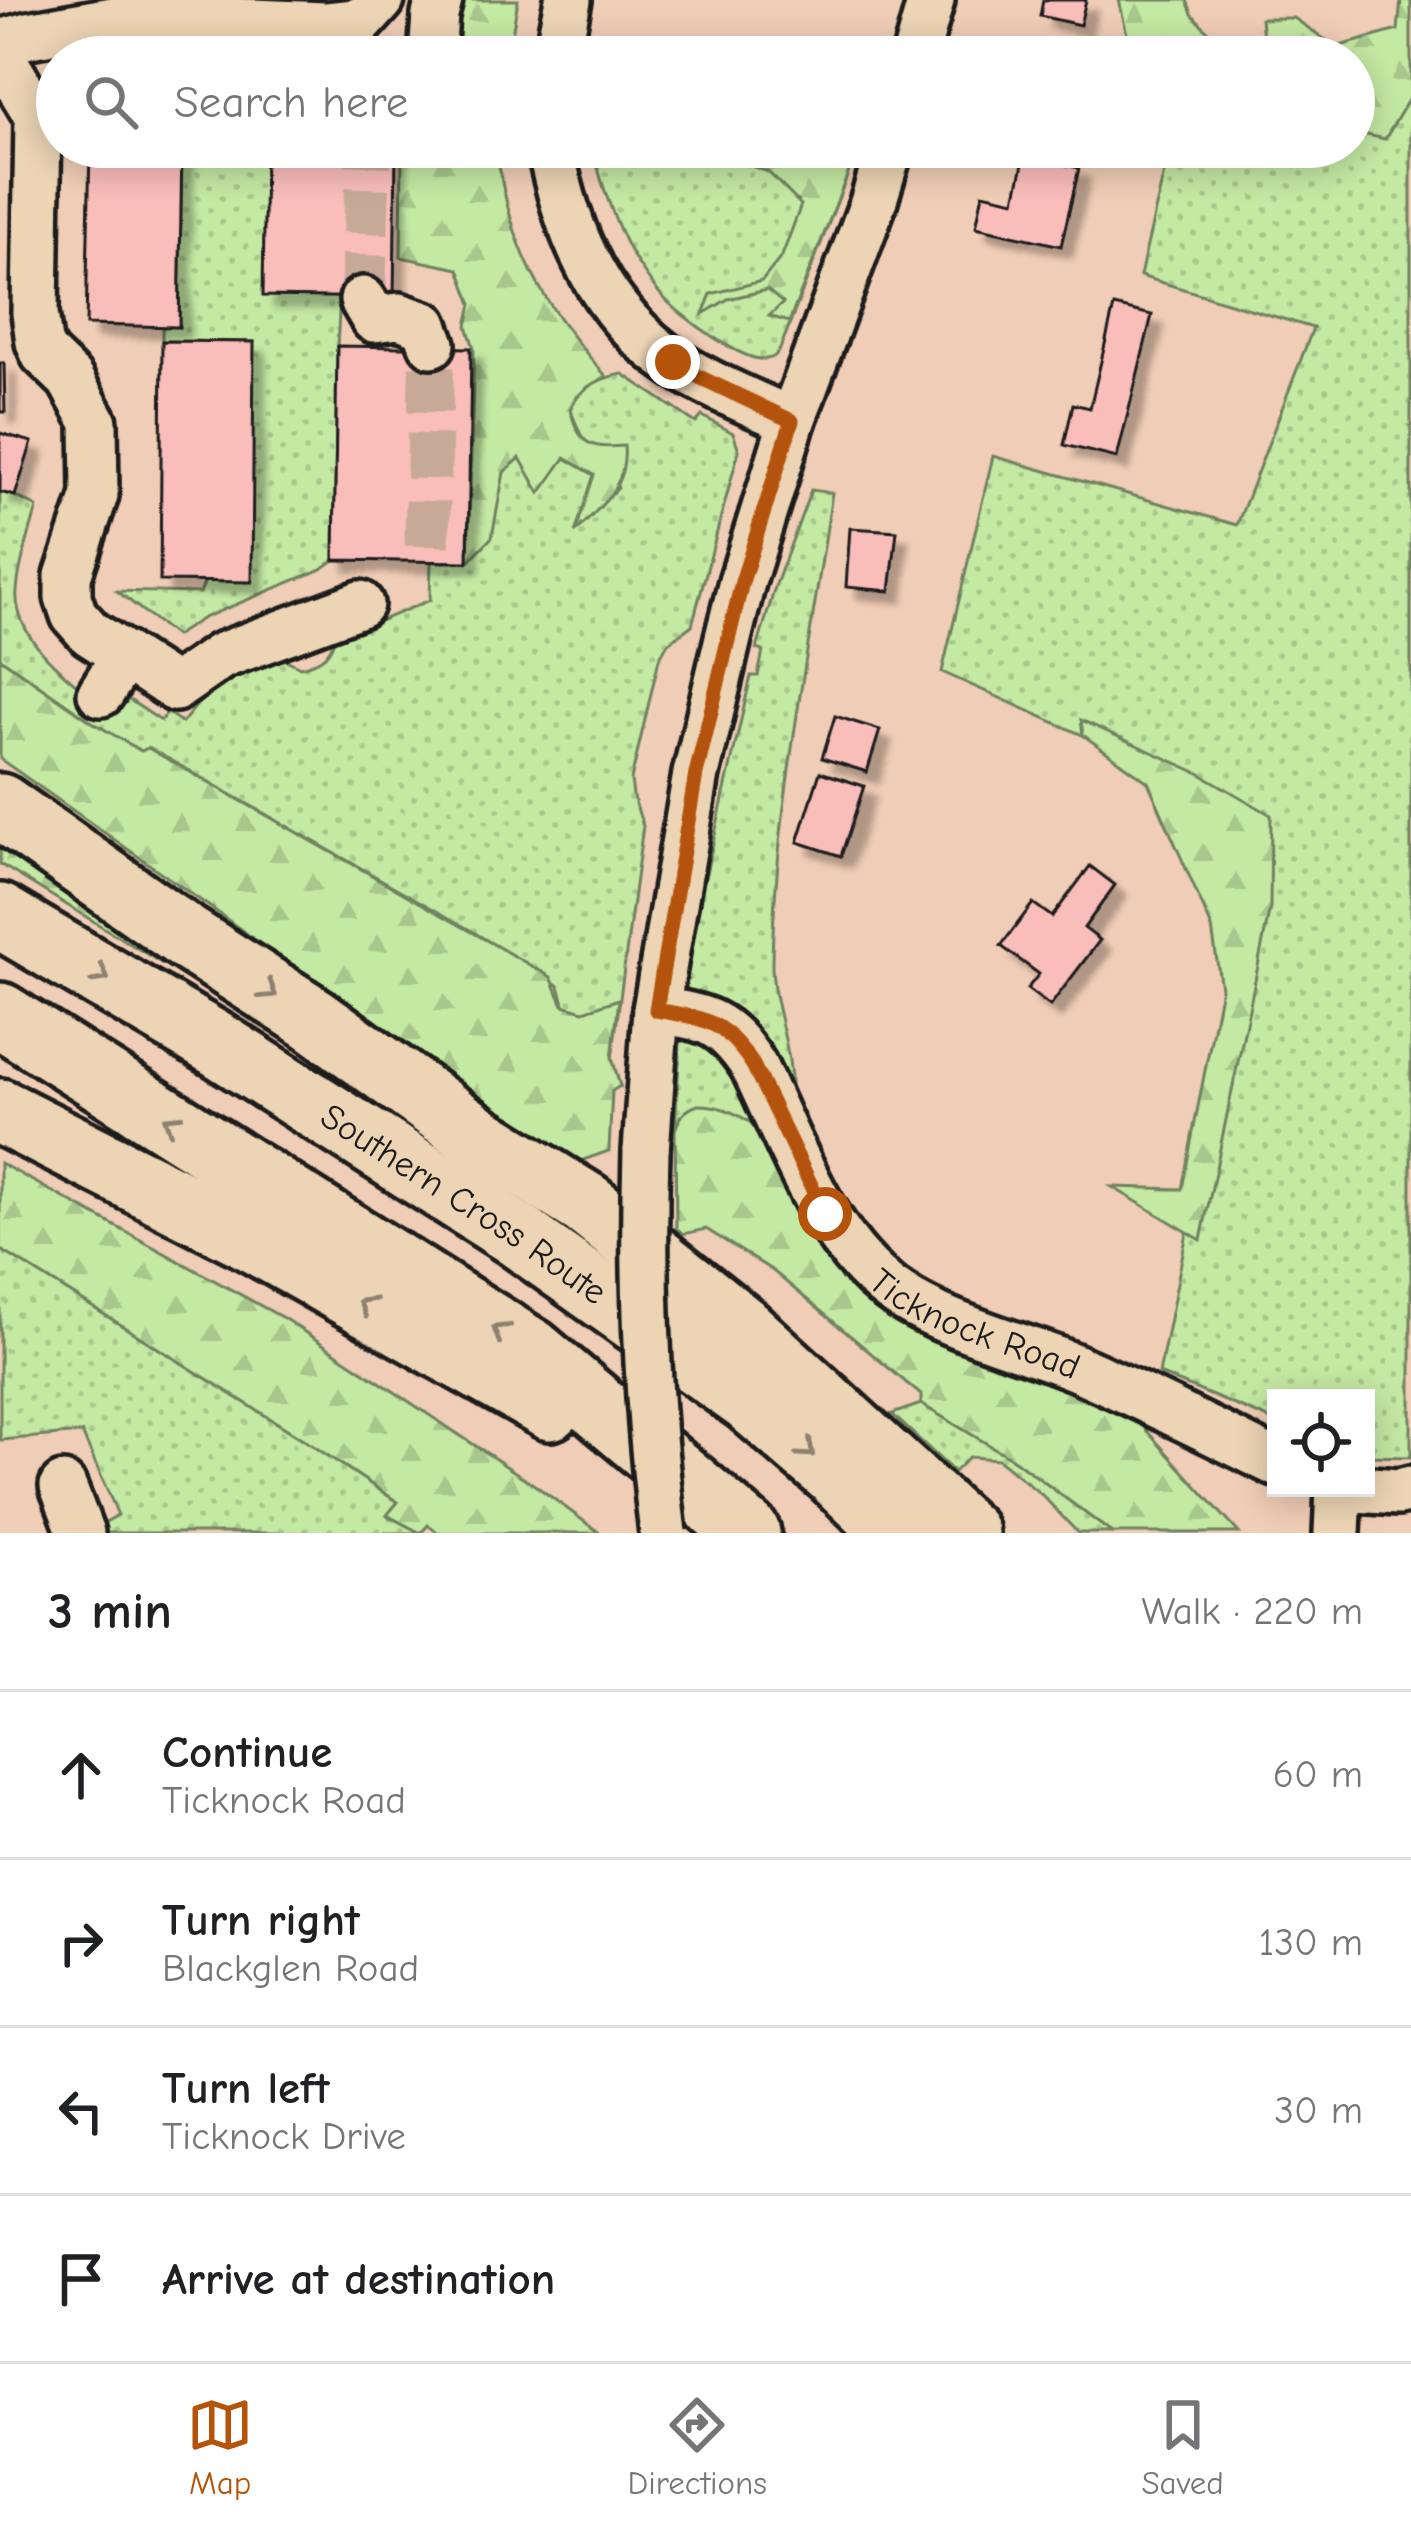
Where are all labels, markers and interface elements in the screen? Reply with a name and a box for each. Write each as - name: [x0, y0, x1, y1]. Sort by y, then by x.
- search box: [36, 36, 1375, 168]
- icon: search: [78, 69, 144, 135]
- text: Search here: [174, 76, 408, 128]
- route end: [646, 335, 700, 389]
- one-way arrow: [88, 961, 110, 983]
- one-way arrow: [256, 977, 278, 999]
- street label: Southern Cross Route: [313, 1095, 615, 1313]
- one-way arrow: [162, 1114, 184, 1136]
- route start: [798, 1187, 852, 1241]
- street label: Ticknock Road: [861, 1260, 1086, 1387]
- one-way arrow: [357, 1297, 378, 1320]
- one-way arrow: [491, 1323, 513, 1345]
- map controls: [1267, 1389, 1375, 1497]
- button: locate: [1267, 1389, 1375, 1497]
- one-way arrow: [793, 1436, 815, 1457]
- text: 3 min: [48, 1582, 172, 1641]
- text: Walk · 220 m: [1142, 1589, 1363, 1634]
- text: Continue: [162, 1726, 332, 1778]
- icon: ahead: [48, 1742, 114, 1808]
- text: 60 m: [1273, 1752, 1363, 1797]
- text: Ticknock Road: [162, 1778, 406, 1823]
- text: Turn right: [162, 1894, 360, 1946]
- icon: right: [48, 1910, 114, 1976]
- text: 130 m: [1259, 1920, 1363, 1965]
- text: Blackglen Road: [162, 1946, 419, 1991]
- text: Turn left: [162, 2062, 329, 2114]
- icon: left: [48, 2078, 114, 2144]
- text: 30 m: [1274, 2088, 1363, 2133]
- text: Ticknock Drive: [162, 2114, 406, 2159]
- icon: arrive: [48, 2246, 114, 2312]
- text: Arrive at destination: [162, 2253, 555, 2305]
- tab: Map: [187, 2392, 253, 2502]
- tab: Directions: [628, 2392, 767, 2502]
- tab: Saved: [1141, 2392, 1224, 2502]

